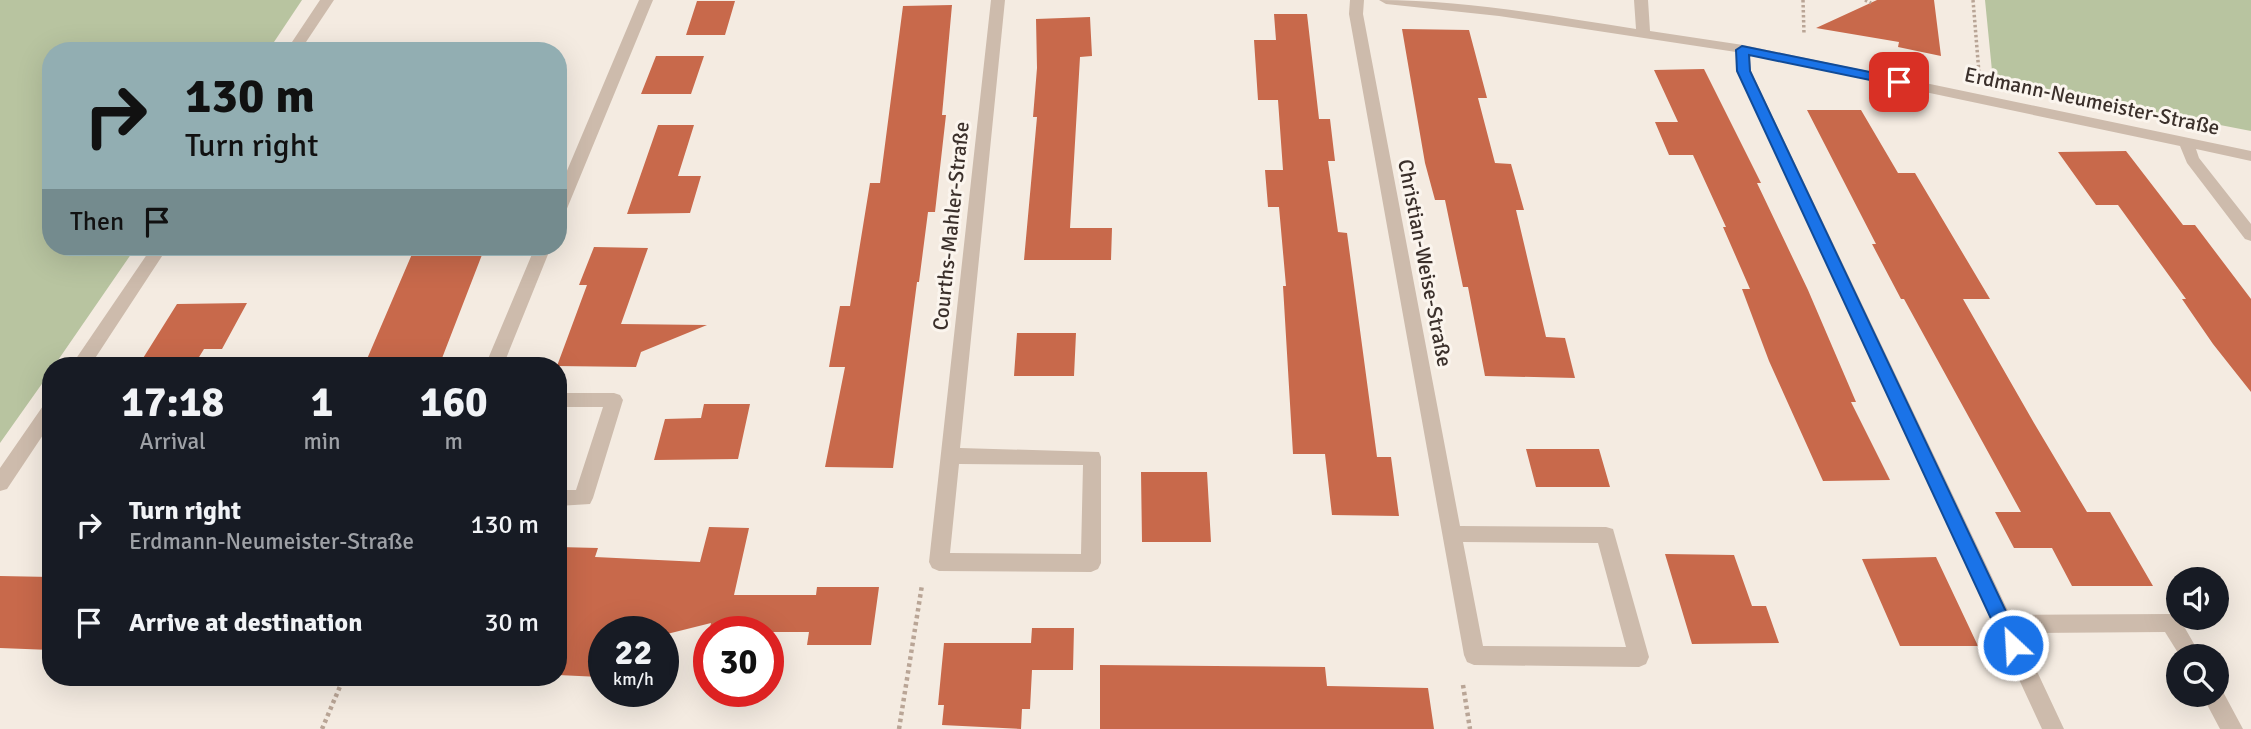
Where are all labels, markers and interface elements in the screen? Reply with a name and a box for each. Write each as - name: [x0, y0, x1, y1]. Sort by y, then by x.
- pin: [1869, 52, 1929, 112]
- street label: Erdmann-Neumeister-Straße: [1962, 61, 2222, 141]
- icon: arrive: [1880, 63, 1918, 101]
- text: 130 m: [185, 66, 315, 126]
- icon: right: [70, 70, 161, 161]
- street label: Courths-Mahler-Straße: [927, 120, 975, 332]
- text: Turn right: [185, 126, 318, 165]
- street label: Christian-Weise-Straße: [1392, 157, 1458, 369]
- icon: arrive: [138, 203, 176, 241]
- text: Then: [70, 206, 124, 238]
- text: 17:18: [121, 377, 224, 428]
- text: 1: [311, 377, 333, 428]
- text: 160: [420, 377, 488, 428]
- text: Arrival: [140, 427, 206, 456]
- text: min: [303, 427, 341, 456]
- text: m: [445, 427, 463, 456]
- text: Turn right: [129, 495, 241, 527]
- icon: right: [70, 506, 108, 544]
- text: 130 m: [470, 509, 539, 541]
- text: Erdmann-Neumeister-Straße: [129, 527, 414, 556]
- map controls: [2166, 567, 2229, 707]
- button: sound: [2166, 567, 2229, 630]
- icon: arrive: [70, 604, 108, 642]
- text: Arrive at destination: [129, 607, 362, 639]
- text: 30 m: [484, 607, 539, 639]
- position arrow: [1976, 608, 2050, 682]
- speed limit sign: 30: [693, 616, 784, 707]
- text: 22: [615, 631, 652, 674]
- button: search: [2166, 644, 2229, 707]
- text: km/h: [613, 668, 654, 690]

